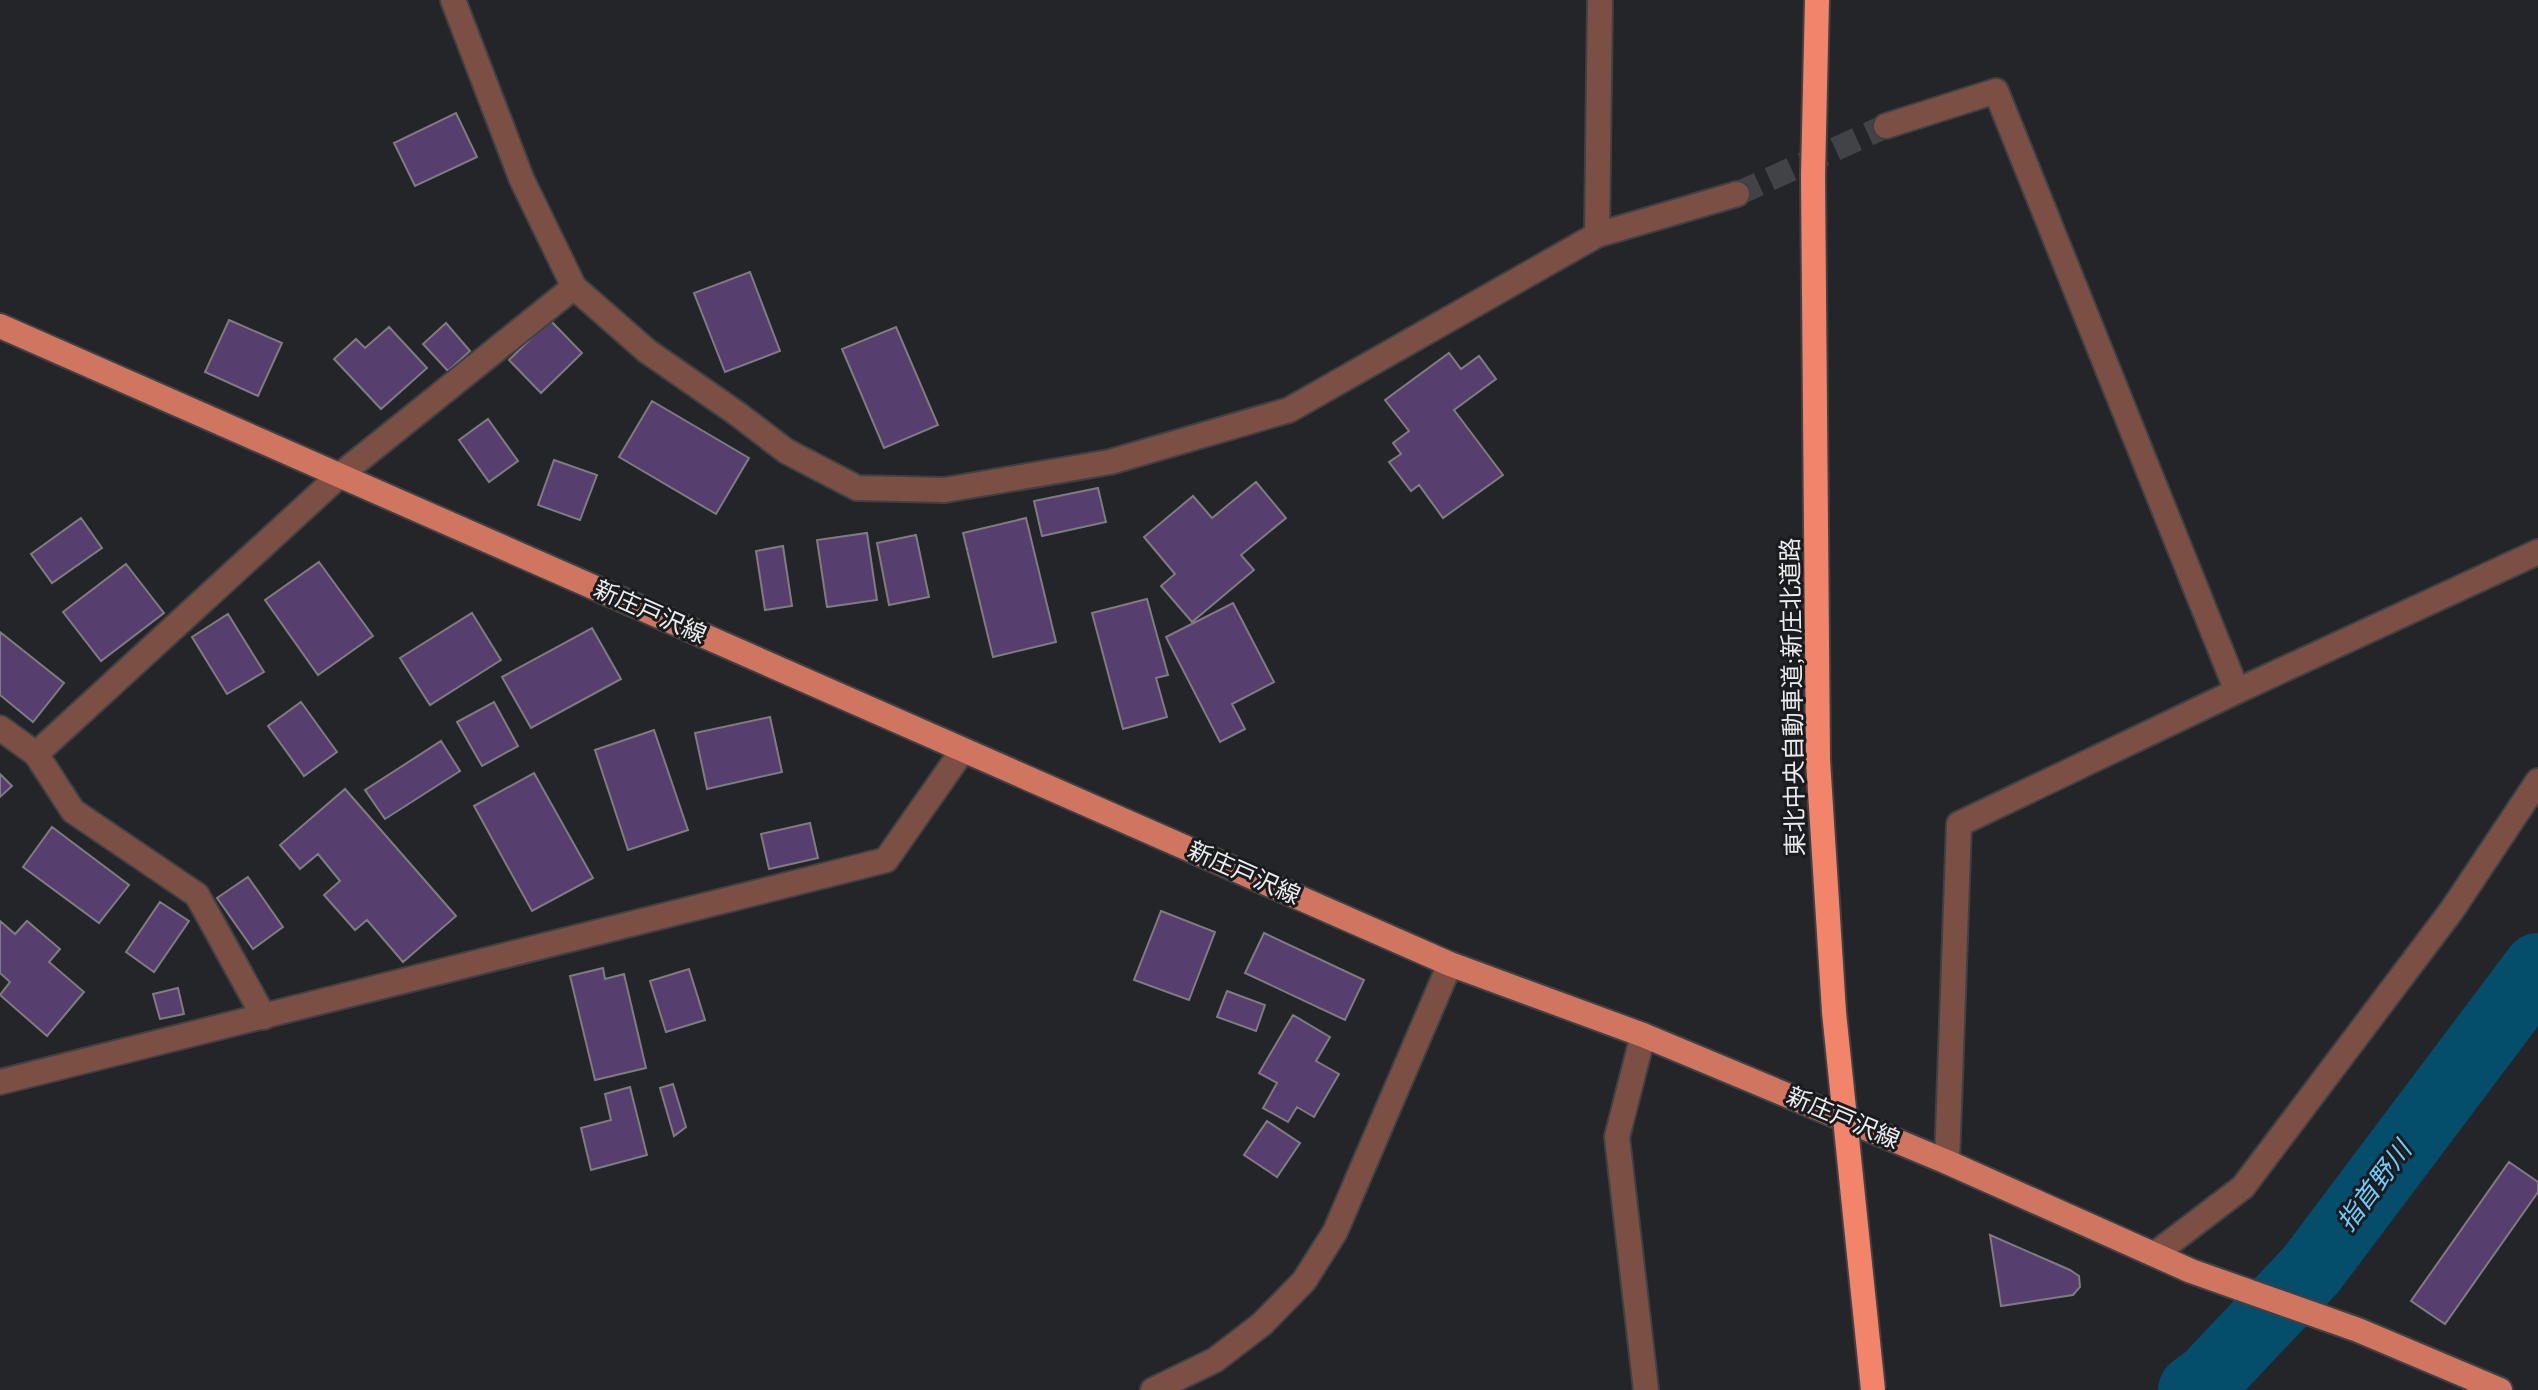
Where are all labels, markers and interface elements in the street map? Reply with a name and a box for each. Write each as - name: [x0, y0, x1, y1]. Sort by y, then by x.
- street label: 東北中央自動車道;新庄北道路: [1777, 537, 1809, 857]
- street label: 新庄戸沢線: [590, 576, 710, 648]
- street label: 新庄戸沢線: [1184, 837, 1304, 909]
- street label: 新庄戸沢線: [1783, 1083, 1903, 1153]
- water label: 指首野川: [2332, 1134, 2419, 1237]

